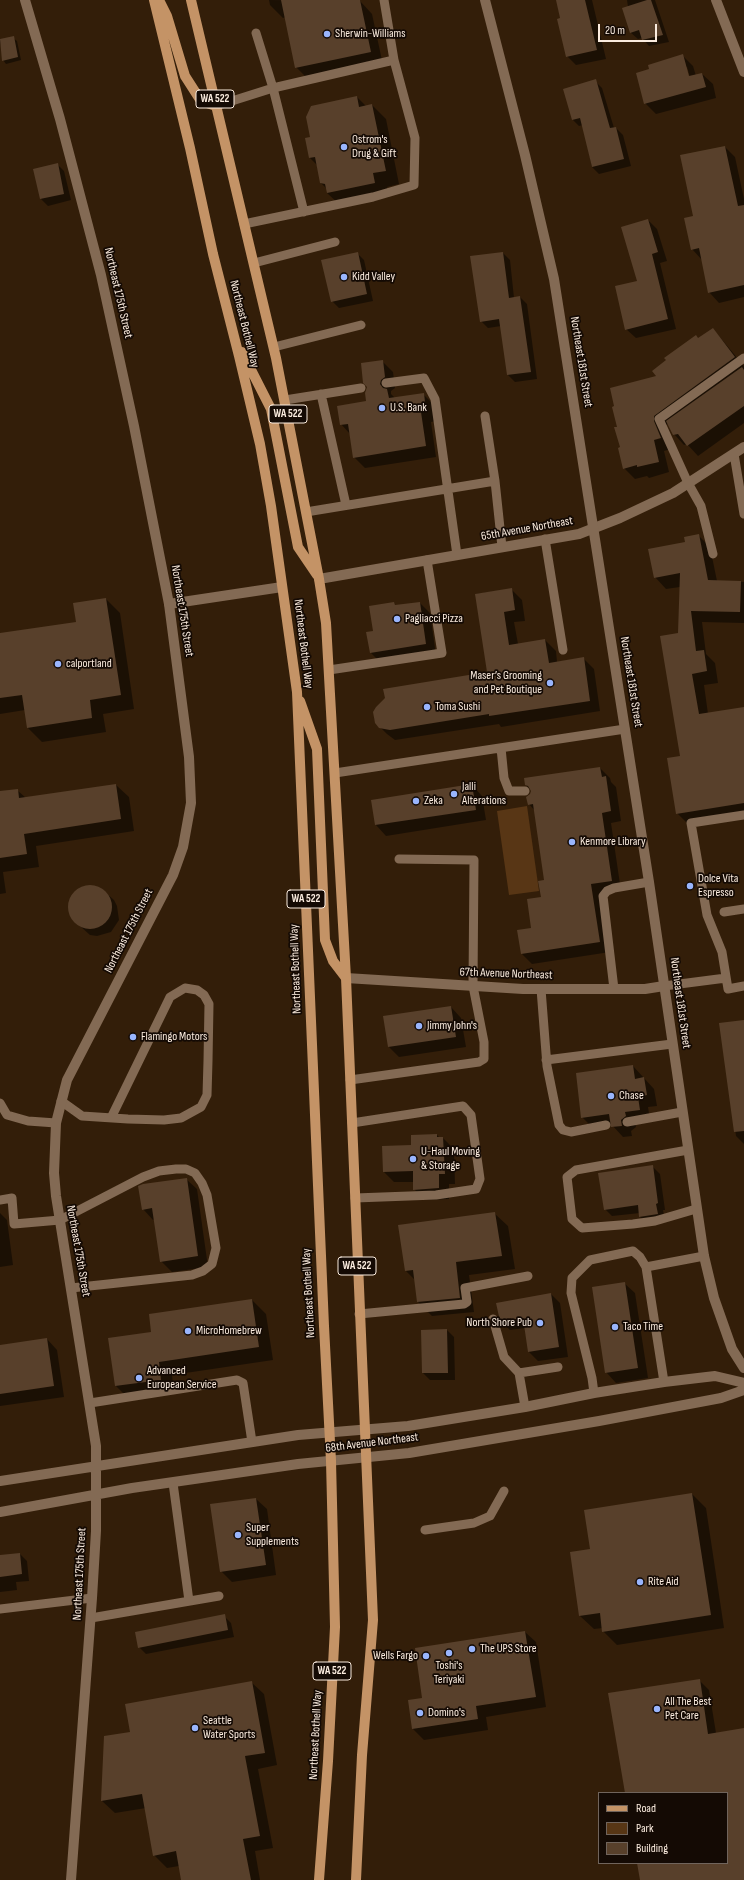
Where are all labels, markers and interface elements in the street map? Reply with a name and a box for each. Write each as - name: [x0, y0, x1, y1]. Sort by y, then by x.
- scale bar: [600, 16, 659, 42]
- text: 20 m: [605, 23, 625, 38]
- place label: Sherwin-Williams: [335, 27, 406, 41]
- marker: Sherwin-Williams: [322, 29, 332, 39]
- road number: WA 522: [196, 90, 234, 108]
- place label: Ostrom's Drug & Gift: [352, 133, 396, 161]
- marker: Ostrom's Drug & Gift: [339, 142, 349, 152]
- street label: Northeast 175th Street: [101, 246, 135, 340]
- place label: Kidd Valley: [352, 270, 395, 284]
- marker: Kidd Valley: [339, 272, 349, 282]
- street label: Northeast Bothell Way: [226, 279, 262, 369]
- street label: Northeast 181st Street: [567, 316, 595, 408]
- place label: U.S. Bank: [390, 401, 427, 415]
- marker: U.S. Bank: [377, 403, 387, 413]
- road number: WA 522: [269, 405, 307, 423]
- street label: 65th Avenue Northeast: [480, 514, 574, 544]
- street label: Northeast 175th Street: [168, 564, 196, 658]
- street label: Northeast Bothell Way: [290, 599, 316, 689]
- place label: Pagliacci Pizza: [405, 612, 463, 626]
- marker: Pagliacci Pizza: [392, 614, 402, 624]
- street label: Northeast 181st Street: [617, 636, 645, 728]
- place label: calportland: [66, 657, 112, 671]
- marker: calportland: [53, 659, 63, 669]
- place label: Maser’s Grooming and Pet Boutique: [470, 669, 542, 697]
- marker: Maser’s Grooming and Pet Boutique: [545, 678, 555, 688]
- place label: Toma Sushi: [435, 700, 480, 714]
- marker: Toma Sushi: [422, 702, 432, 712]
- place label: Jalli Alterations: [462, 780, 506, 808]
- marker: Jalli Alterations: [449, 789, 459, 799]
- place label: Zeka: [424, 794, 443, 808]
- marker: Zeka: [411, 796, 421, 806]
- place label: Kenmore Library: [580, 835, 646, 849]
- marker: Kenmore Library: [567, 837, 577, 847]
- place label: Dolce Vita Espresso: [698, 872, 738, 900]
- marker: Dolce Vita Espresso: [685, 881, 695, 891]
- street label: Northeast 175th Street: [102, 886, 156, 976]
- road number: WA 522: [287, 890, 325, 908]
- street label: Northeast Bothell Way: [287, 924, 305, 1014]
- street label: Northeast 181st Street: [666, 957, 694, 1049]
- street label: 67th Avenue Northeast: [459, 965, 553, 983]
- place label: Jimmy John's: [427, 1019, 477, 1033]
- marker: Jimmy John's: [414, 1021, 424, 1031]
- place label: Flamingo Motors: [141, 1030, 207, 1044]
- marker: Flamingo Motors: [128, 1032, 138, 1042]
- place label: Chase: [619, 1089, 644, 1103]
- marker: Chase: [606, 1091, 616, 1101]
- place label: U-Haul Moving & Storage: [421, 1145, 480, 1173]
- marker: U-Haul Moving & Storage: [408, 1154, 418, 1164]
- street label: Northeast 175th Street: [63, 1204, 93, 1298]
- street label: Northeast Bothell Way: [299, 1248, 319, 1338]
- road number: WA 522: [338, 1257, 376, 1275]
- place label: North Shore Pub: [466, 1316, 532, 1330]
- marker: North Shore Pub: [535, 1318, 545, 1328]
- place label: Taco Time: [623, 1320, 663, 1334]
- marker: Taco Time: [610, 1322, 620, 1332]
- place label: MicroHomebrew: [196, 1324, 262, 1338]
- marker: MicroHomebrew: [183, 1326, 193, 1336]
- place label: Advanced European Service: [147, 1364, 217, 1392]
- marker: Advanced European Service: [134, 1373, 144, 1383]
- street label: 68th Avenue Northeast: [325, 1430, 419, 1456]
- place label: Super Supplements: [246, 1521, 299, 1549]
- street label: Northeast 175th Street: [70, 1527, 90, 1621]
- marker: Super Supplements: [233, 1530, 243, 1540]
- place label: Rite Aid: [648, 1575, 678, 1589]
- marker: Rite Aid: [635, 1577, 645, 1587]
- place label: The UPS Store: [480, 1642, 536, 1656]
- marker: The UPS Store: [467, 1644, 477, 1654]
- marker: Toshi's Teriyaki: [444, 1648, 454, 1658]
- place label: Wells Fargo: [373, 1649, 418, 1663]
- marker: Wells Fargo: [421, 1651, 431, 1661]
- place label: Toshi's Teriyaki: [434, 1659, 464, 1687]
- road number: WA 522: [313, 1662, 351, 1680]
- street label: Northeast Bothell Way: [306, 1690, 326, 1780]
- place label: All The Best Pet Care: [665, 1695, 711, 1723]
- marker: All The Best Pet Care: [652, 1704, 662, 1714]
- place label: Domino's: [428, 1706, 465, 1720]
- marker: Domino's: [415, 1708, 425, 1718]
- place label: Seattle Water Sports: [203, 1714, 255, 1742]
- marker: Seattle Water Sports: [190, 1723, 200, 1733]
- legend: [598, 1792, 728, 1864]
- text: Road: [636, 1801, 656, 1816]
- text: Park: [636, 1821, 654, 1836]
- text: Building: [636, 1841, 668, 1856]

